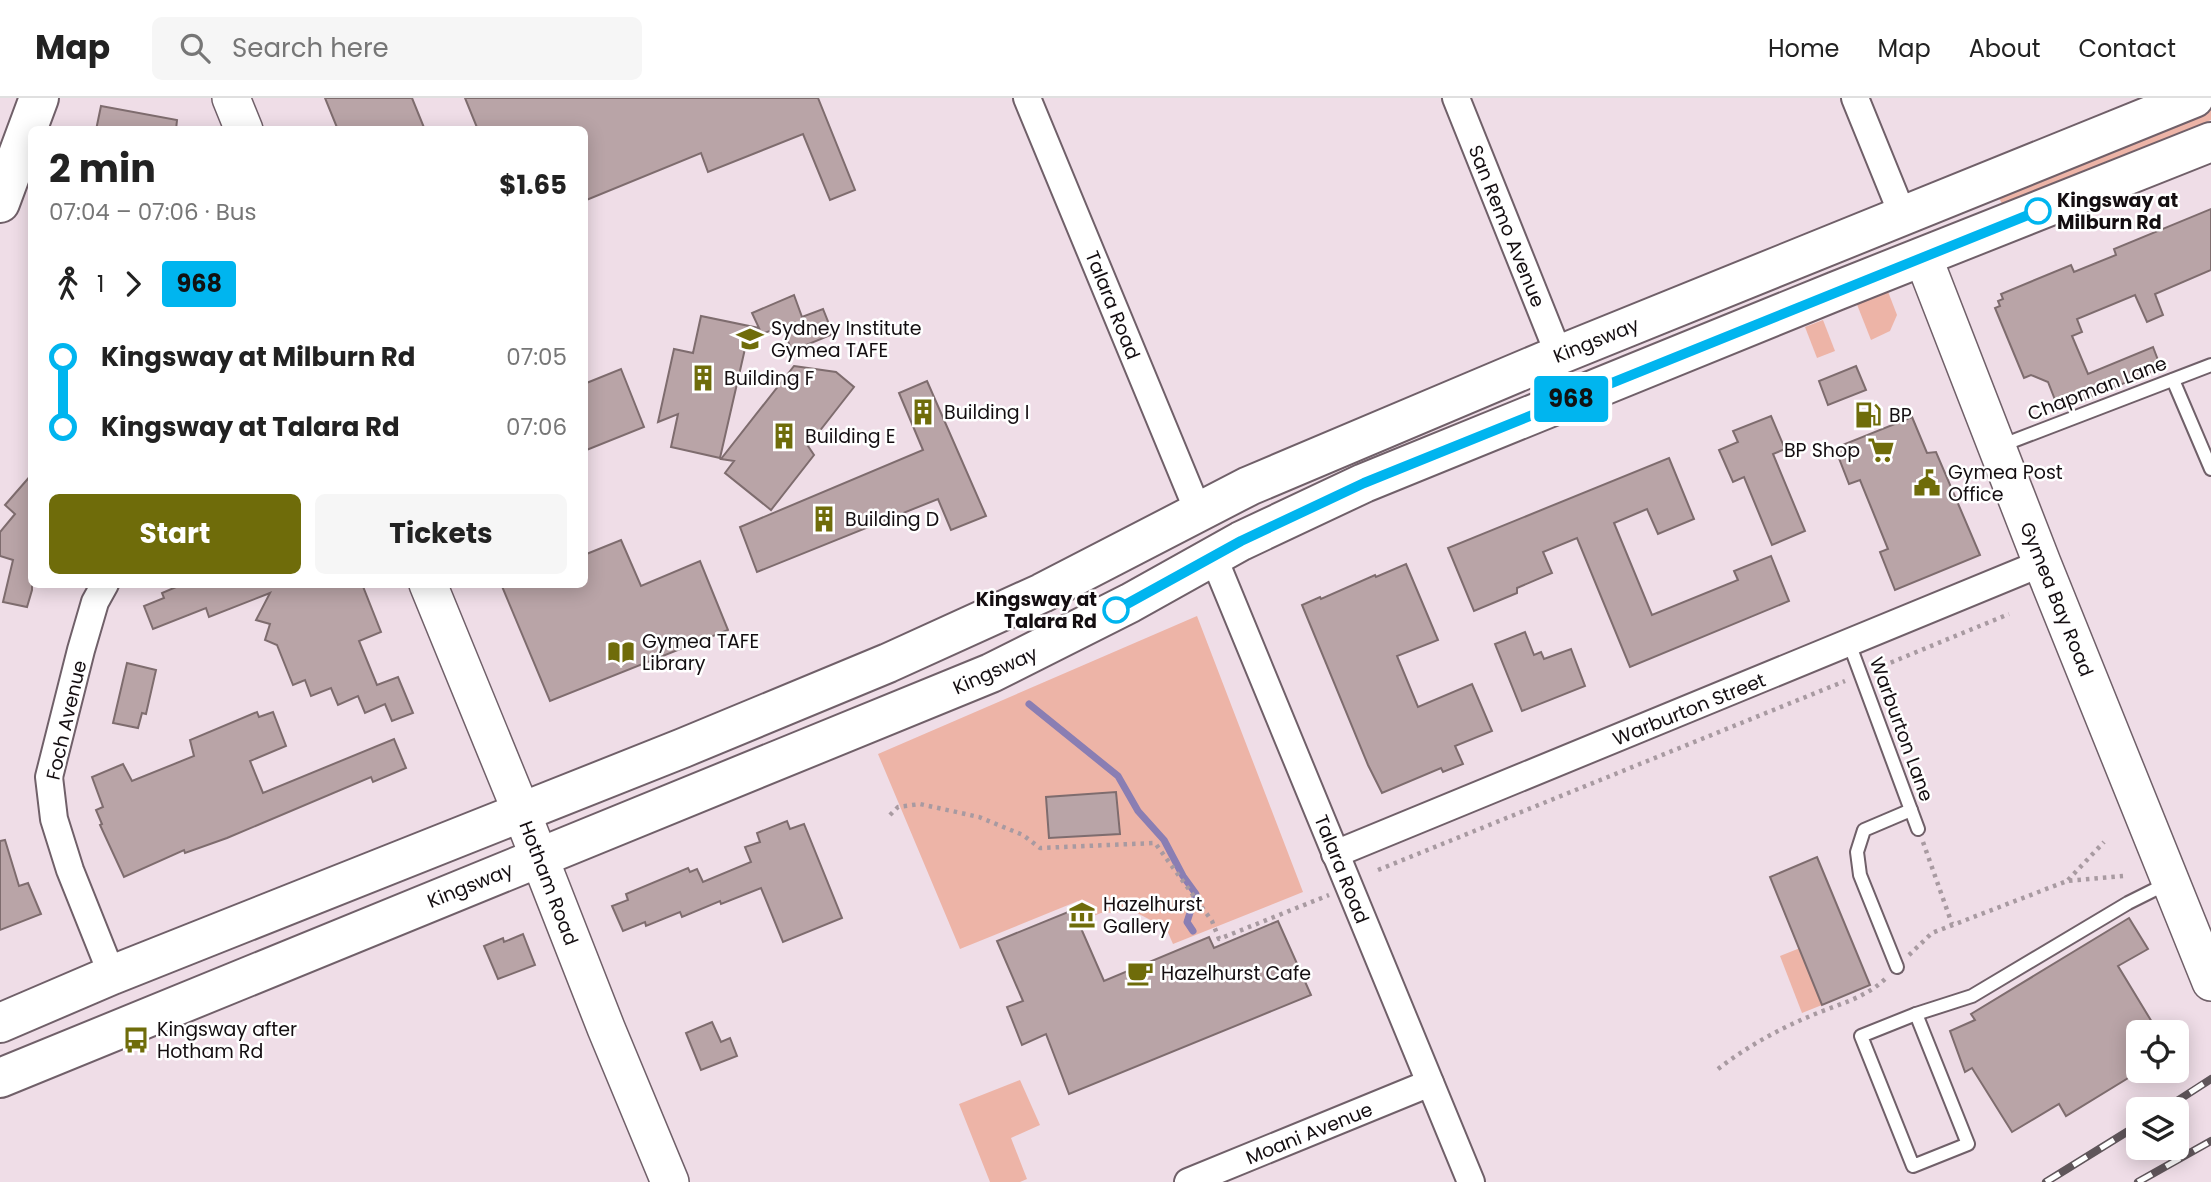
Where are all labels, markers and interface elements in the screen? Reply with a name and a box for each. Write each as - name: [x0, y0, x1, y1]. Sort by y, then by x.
- search box: [152, 17, 642, 80]
- text: Map: [35, 24, 110, 71]
- icon: search: [176, 29, 214, 67]
- text: Search here: [232, 30, 389, 66]
- text: Home: [1768, 32, 1840, 65]
- text: Map: [1878, 32, 1931, 65]
- text: About: [1969, 32, 2040, 65]
- text: Contact: [2078, 32, 2176, 65]
- street label: San Remo Avenue: [1462, 141, 1551, 311]
- text: 2 min: [49, 142, 156, 195]
- text: $1.65: [499, 167, 567, 203]
- place label: Kingsway at Milburn Rd: [2057, 187, 2178, 236]
- text: 07:04 – 07:06 · Bus: [49, 196, 257, 228]
- marker: Kingsway at Milburn Rd: [2025, 198, 2051, 224]
- street label: Talara Road: [1078, 247, 1147, 364]
- icon: walk: [49, 265, 87, 303]
- icon: forward: [114, 265, 152, 303]
- text: 968: [176, 267, 222, 300]
- text: 1: [97, 268, 104, 300]
- street label: Kingsway: [1549, 311, 1643, 370]
- place label: Sydney Institute Gymea TAFE: [771, 315, 922, 364]
- school or university icon: Sydney Institute Gymea TAFE: [735, 324, 765, 354]
- text: Kingsway at Milburn Rd: [101, 339, 415, 375]
- text: 07:05: [506, 341, 567, 373]
- street label: Chapman Lane: [2024, 349, 2171, 427]
- building icon: Building F: [688, 363, 718, 393]
- place label: Building F: [724, 365, 814, 392]
- line badge: 968: [1531, 376, 1611, 422]
- text: 968: [1548, 382, 1594, 415]
- building icon: Building I: [908, 397, 938, 427]
- place label: Building I: [944, 399, 1029, 426]
- fuel station icon: BP: [1853, 400, 1883, 430]
- place label: BP: [1889, 402, 1912, 429]
- text: Kingsway at Talara Rd: [101, 409, 400, 445]
- text: 07:06: [506, 411, 567, 443]
- building icon: Building E: [769, 421, 799, 451]
- place label: Building E: [805, 423, 896, 450]
- supermarket icon: BP Shop: [1866, 435, 1896, 465]
- place label: BP Shop: [1784, 437, 1860, 464]
- place label: Gymea Post Office: [1948, 459, 2063, 508]
- public building icon: Gymea Post Office: [1912, 468, 1942, 498]
- button: Start: [49, 494, 301, 574]
- button: Tickets: [315, 494, 567, 574]
- building icon: Building D: [809, 504, 839, 534]
- place label: Building D: [845, 506, 939, 533]
- street label: Gymea Bay Road: [2013, 518, 2100, 680]
- place label: Kingsway at Talara Rd: [976, 586, 1097, 635]
- marker: Kingsway at Talara Rd: [1103, 597, 1129, 623]
- place label: Gymea TAFE Library: [642, 628, 759, 677]
- library icon: Gymea TAFE Library: [606, 637, 636, 667]
- street label: Kingsway: [949, 640, 1042, 701]
- street label: Warburton Lane: [1863, 653, 1940, 805]
- street label: Foch Avenue: [40, 658, 93, 783]
- street label: Warburton Street: [1609, 666, 1770, 752]
- street label: Talara Road: [1307, 811, 1376, 928]
- street label: Hotham Road: [512, 817, 585, 949]
- street label: Kingsway: [423, 856, 517, 915]
- place label: Hazelhurst Gallery: [1103, 891, 1202, 940]
- museum icon: Hazelhurst Gallery: [1067, 900, 1097, 930]
- cafe icon: Hazelhurst Cafe: [1125, 958, 1155, 988]
- place label: Hazelhurst Cafe: [1161, 960, 1311, 987]
- place label: Kingsway after Hotham Rd: [157, 1016, 297, 1065]
- map controls: [2126, 1020, 2189, 1160]
- button: locate: [2126, 1020, 2189, 1083]
- bus stop icon: Kingsway after Hotham Rd: [121, 1025, 151, 1055]
- street label: Moani Avenue: [1242, 1096, 1377, 1171]
- button: layers: [2126, 1097, 2189, 1160]

